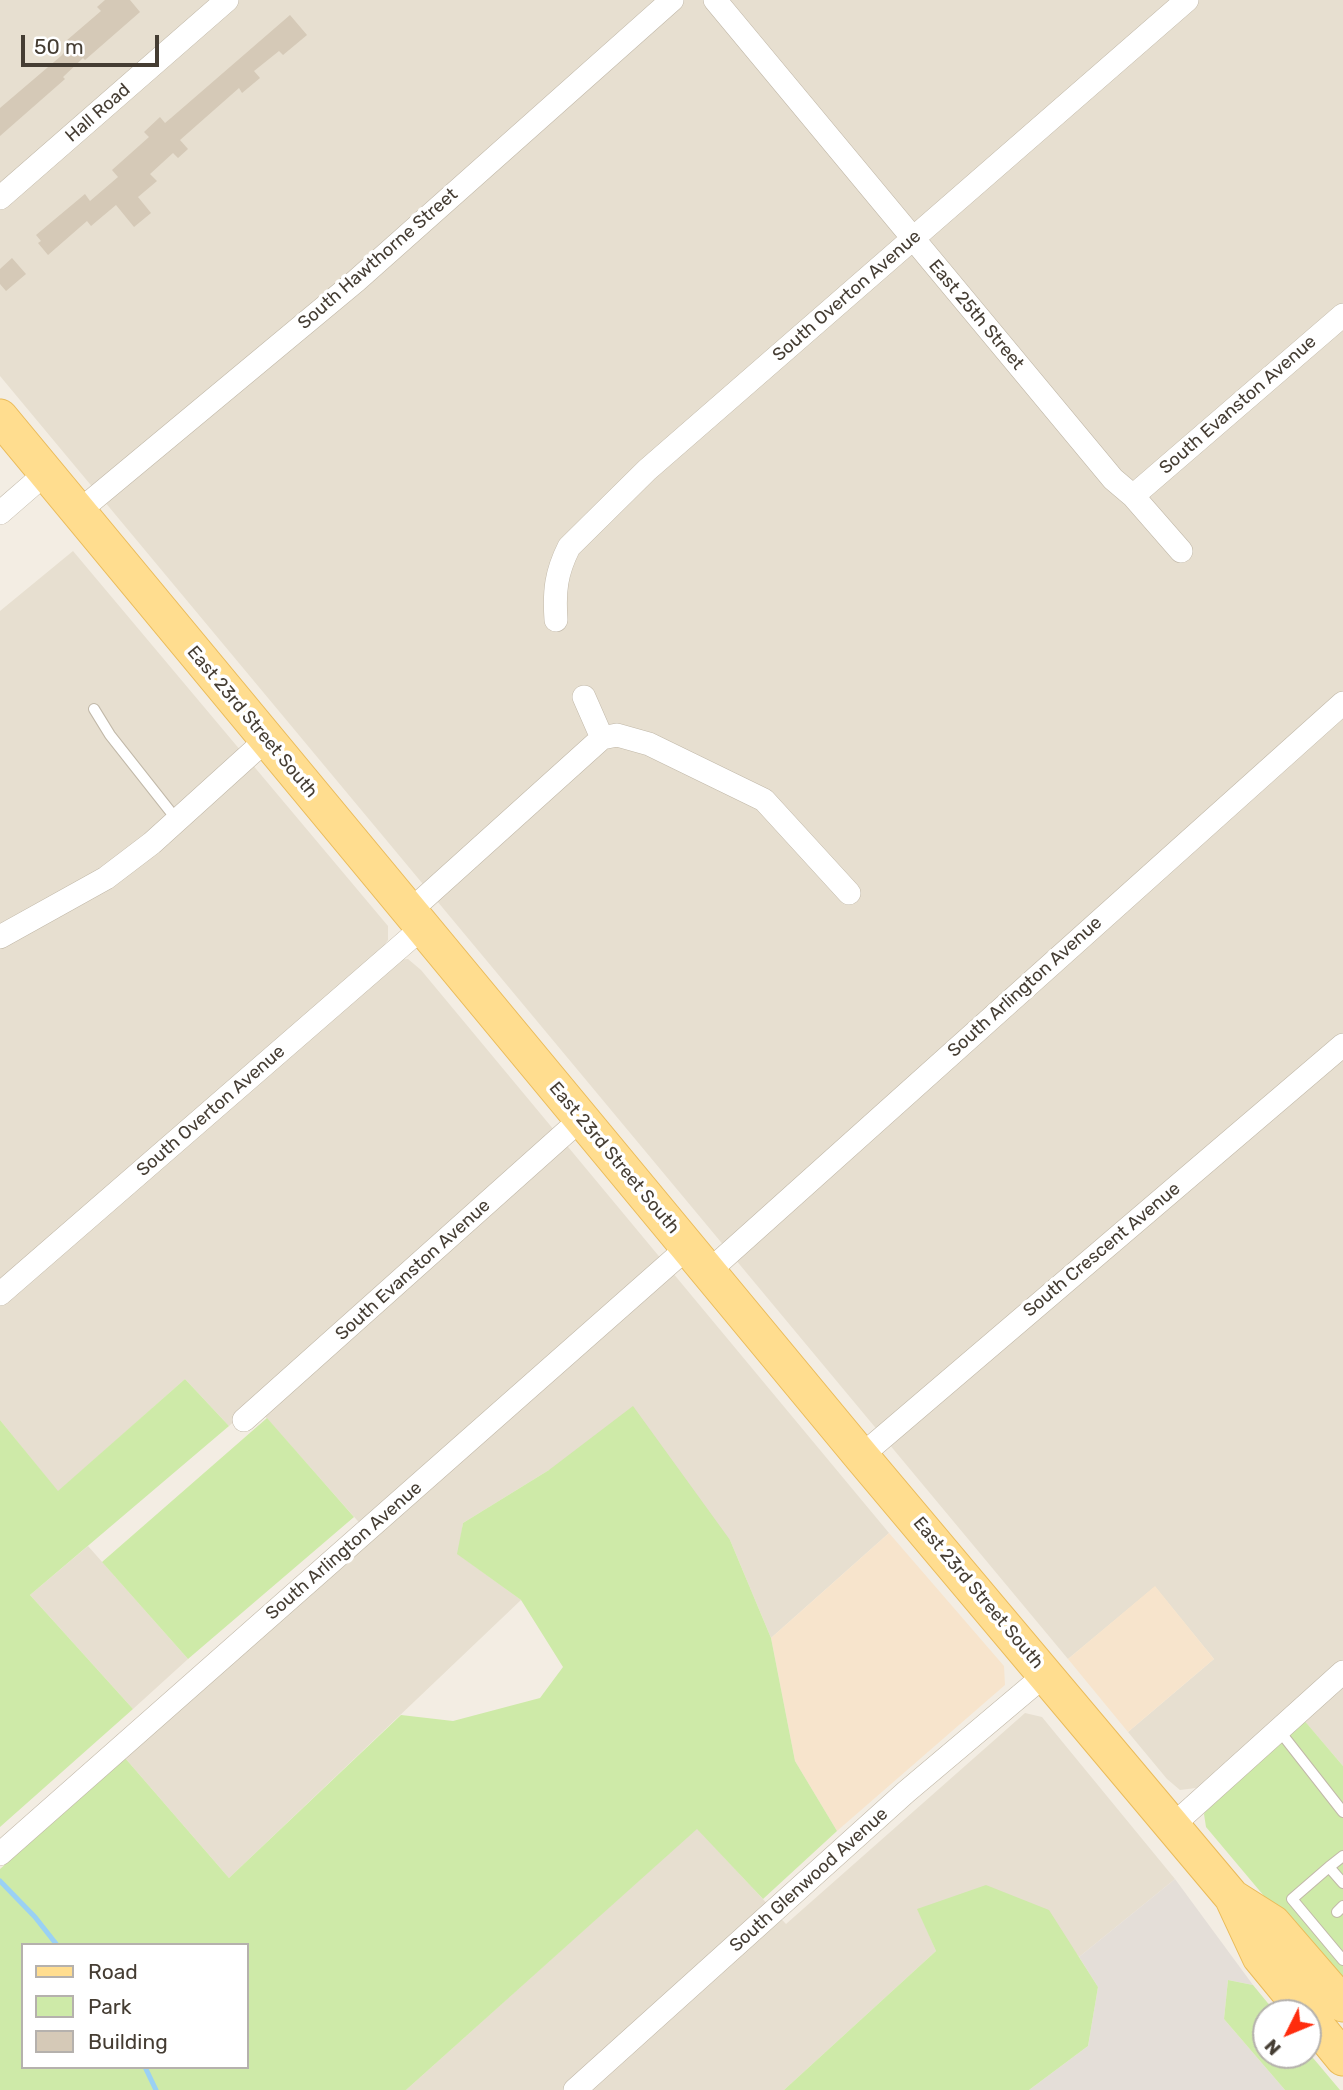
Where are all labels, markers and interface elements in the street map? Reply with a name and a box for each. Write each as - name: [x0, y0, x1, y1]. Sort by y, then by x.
- scale bar: [24, 21, 163, 65]
- text: 50 m: [34, 34, 84, 59]
- street label: Hall Road: [61, 79, 135, 147]
- street label: South Hawthorne Street: [294, 184, 462, 334]
- street label: South Overton Avenue: [769, 226, 925, 366]
- street label: East 25th Street: [924, 256, 1028, 374]
- street label: South Evanston Avenue: [1155, 331, 1321, 479]
- street label: East 23rd Street South: [182, 642, 322, 802]
- street label: South Arlington Avenue: [944, 912, 1106, 1062]
- street label: South Overton Avenue: [133, 1041, 289, 1181]
- street label: East 23rd Street South: [544, 1078, 684, 1238]
- street label: South Crescent Avenue: [1019, 1178, 1185, 1322]
- street label: South Evanston Avenue: [331, 1195, 495, 1345]
- street label: South Arlington Avenue: [262, 1477, 426, 1625]
- street label: East 23rd Street South: [908, 1513, 1048, 1673]
- street label: South Glenwood Avenue: [725, 1803, 893, 1957]
- legend: [21, 1943, 248, 2069]
- text: Road: [88, 1959, 138, 1984]
- text: Park: [88, 1994, 132, 2019]
- north arrow: [1252, 1999, 1322, 2069]
- text: Building: [88, 2029, 168, 2054]
- text: N: [1260, 2034, 1286, 2060]

